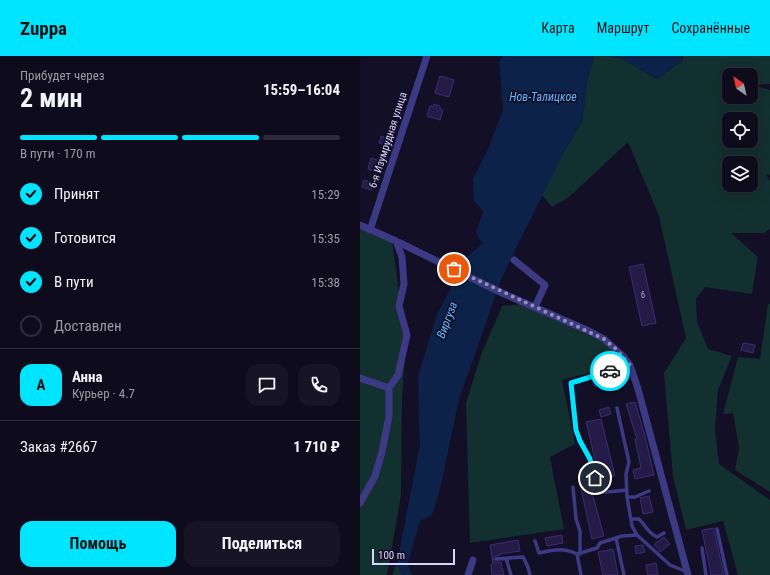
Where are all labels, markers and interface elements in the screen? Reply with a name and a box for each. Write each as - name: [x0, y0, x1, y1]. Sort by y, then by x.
- text: Zuppa: [20, 17, 67, 40]
- text: Карта: [541, 20, 575, 36]
- text: Маршрут: [597, 20, 649, 36]
- text: Сохранённые: [671, 20, 750, 36]
- text: Прибудет через: [20, 68, 105, 83]
- north arrow: [722, 68, 758, 104]
- map controls: [722, 68, 758, 192]
- text: 15:59–16:04: [263, 81, 340, 99]
- text: 2 мин: [20, 83, 82, 113]
- street label: 6-я Изумрудная улица: [366, 90, 410, 190]
- water label: Нов-Талицкое: [509, 90, 577, 104]
- button: locate: [722, 112, 758, 148]
- text: В пути · 170 m: [20, 146, 95, 161]
- button: layers: [722, 156, 758, 192]
- icon: check: [20, 183, 42, 205]
- text: Принят: [54, 185, 100, 203]
- text: 15:29: [311, 187, 340, 202]
- icon: check: [20, 227, 42, 249]
- text: Готовится: [54, 229, 116, 247]
- text: 15:35: [311, 231, 340, 246]
- pin: [437, 252, 471, 286]
- icon: bag: [443, 258, 465, 280]
- icon: check: [20, 271, 42, 293]
- text: В пути: [54, 273, 94, 291]
- text: 15:38: [311, 275, 340, 290]
- house number: 6: [641, 290, 645, 300]
- water label: Виргуза: [434, 300, 460, 340]
- text: Доставлен: [54, 317, 122, 335]
- courier: [590, 351, 630, 391]
- icon: car: [599, 360, 621, 382]
- button: chat: [246, 364, 288, 406]
- button: phone: [298, 364, 340, 406]
- text: Анна: [72, 368, 103, 386]
- text: А: [37, 376, 45, 394]
- text: Курьер · 4.7: [72, 386, 135, 401]
- text: Заказ #2667: [20, 438, 97, 456]
- text: 1 710 ₽: [293, 438, 340, 456]
- pin: [578, 461, 612, 495]
- icon: home: [584, 467, 606, 489]
- button: Помощь: [20, 521, 176, 567]
- button: Поделиться: [184, 521, 340, 567]
- scale bar: [372, 547, 455, 566]
- text: 100 m: [378, 549, 405, 562]

